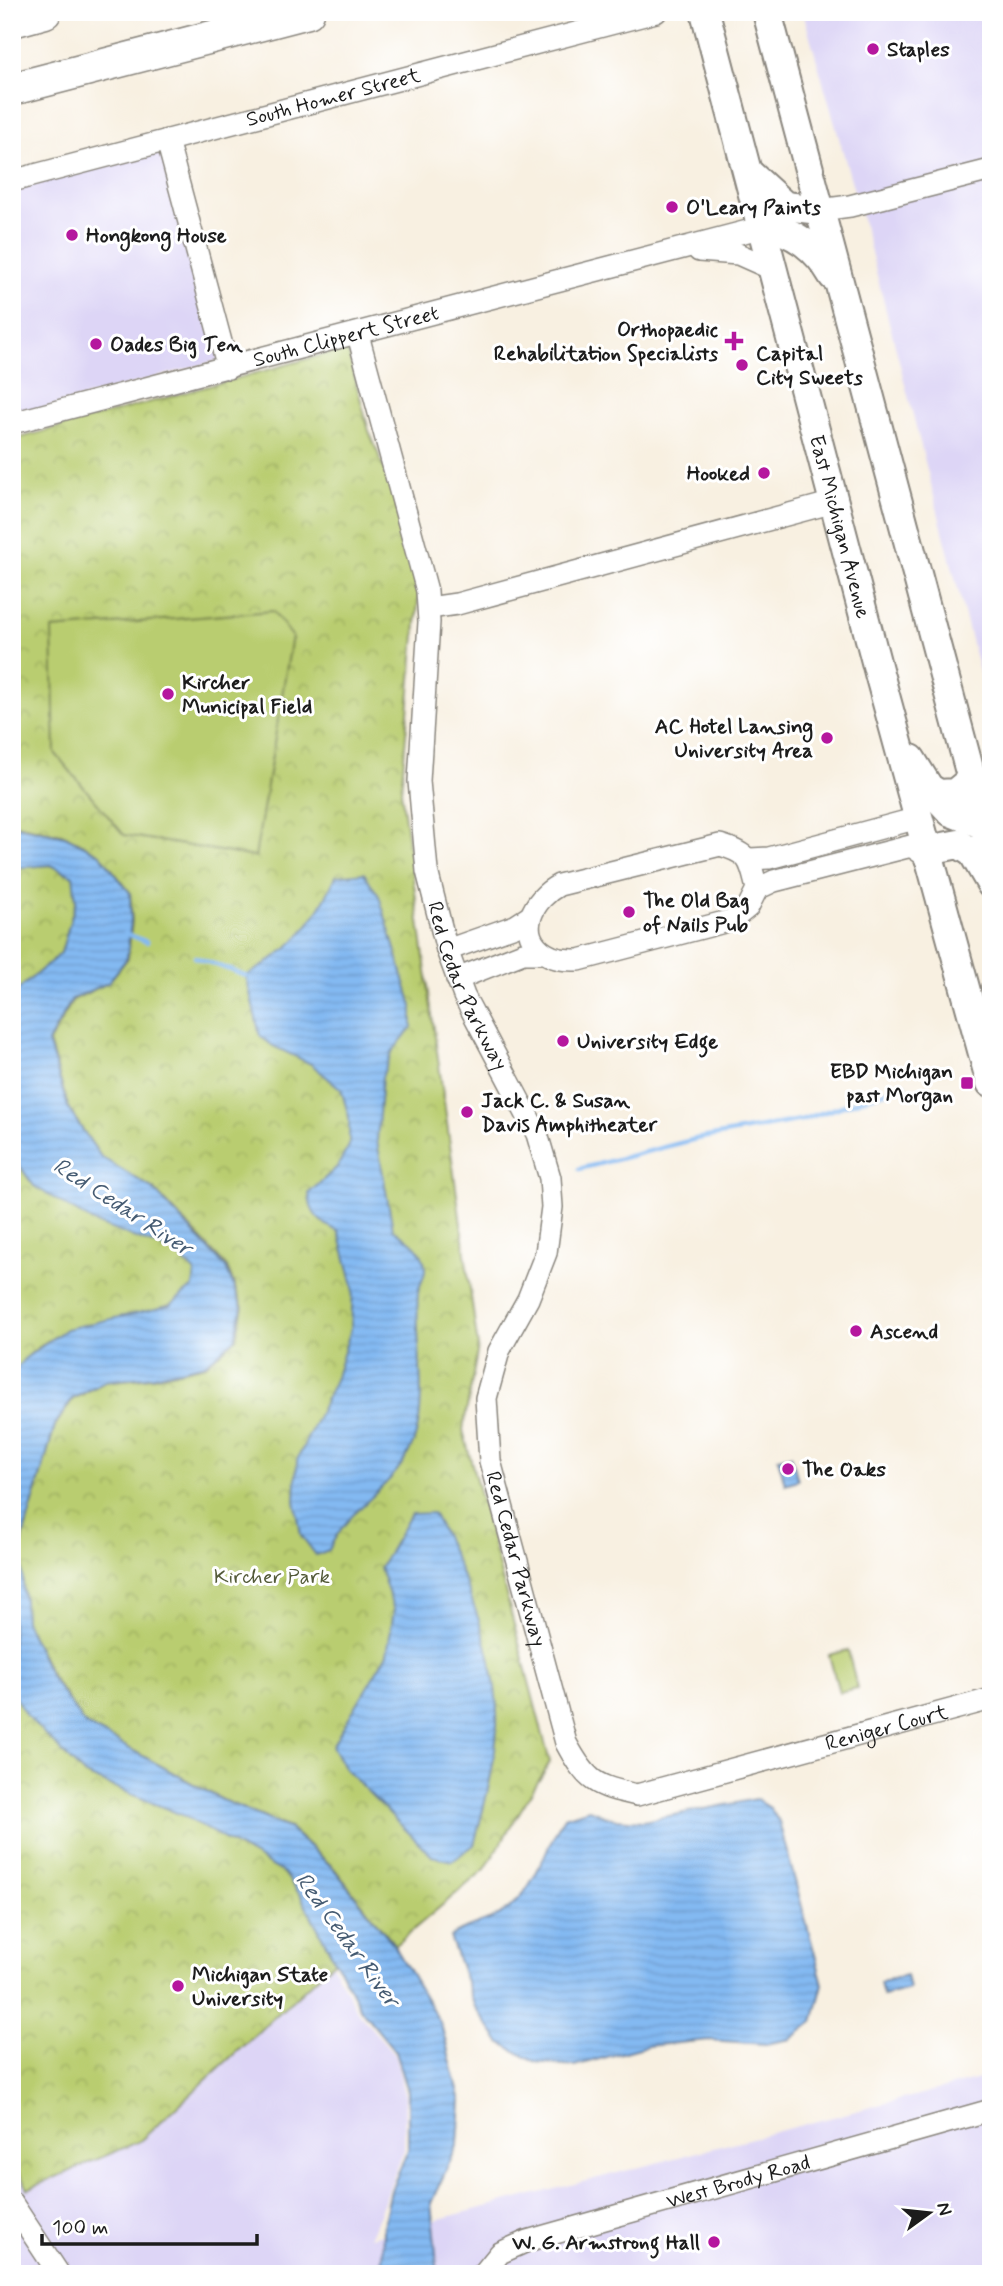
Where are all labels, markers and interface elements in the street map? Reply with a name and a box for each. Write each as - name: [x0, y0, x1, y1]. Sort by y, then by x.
- place label: Staples: [887, 36, 950, 64]
- marker: Staples: [865, 41, 881, 57]
- street label: South Homer Street: [243, 61, 424, 134]
- place label: O'Leary Paints: [686, 194, 822, 222]
- marker: O'Leary Paints: [664, 199, 680, 215]
- place label: Hongkong House: [86, 222, 227, 252]
- marker: Hongkong House: [64, 227, 80, 243]
- street label: South Clippert Street: [250, 299, 442, 374]
- place label: Orthopaedic Rehabilitation Specialists: [494, 316, 719, 368]
- place label: Oades Big Ten: [110, 331, 243, 359]
- marker: Orthopaedic Rehabilitation Specialists: [724, 331, 744, 351]
- marker: Oades Big Ten: [88, 336, 104, 352]
- place label: Capital City Sweets: [756, 340, 863, 392]
- marker: Capital City Sweets: [734, 357, 750, 373]
- street label: East Michigan Avenue: [802, 432, 877, 622]
- place label: Hooked: [687, 460, 750, 488]
- marker: Hooked: [756, 465, 772, 481]
- place label: Kircher Municipal Field: [182, 669, 312, 721]
- marker: Kircher Municipal Field: [160, 686, 176, 702]
- place label: AC Hotel Lansing University Area: [655, 713, 813, 765]
- marker: AC Hotel Lansing University Area: [819, 730, 835, 746]
- place label: The Old Bag of Nails Pub: [643, 887, 749, 939]
- street label: Red Cedar Parkway: [420, 899, 514, 1075]
- marker: The Old Bag of Nails Pub: [621, 904, 637, 920]
- place label: University Edge: [577, 1028, 718, 1058]
- marker: University Edge: [555, 1033, 571, 1049]
- place label: EBD Michigan past Morgan: [830, 1058, 953, 1112]
- marker: EBD Michigan past Morgan: [959, 1075, 975, 1091]
- place label: Jack C. & Susan Davis Amphitheater: [481, 1087, 658, 1139]
- marker: Jack C. & Susan Davis Amphitheater: [459, 1104, 475, 1120]
- water label: Red Cedar River: [47, 1152, 200, 1266]
- place label: Ascend: [870, 1318, 938, 1346]
- marker: Ascend: [848, 1323, 864, 1339]
- place label: The Oaks: [802, 1456, 886, 1484]
- marker: The Oaks: [780, 1461, 796, 1477]
- street label: Red Cedar Parkway: [478, 1468, 552, 1650]
- park label: Kircher Park: [214, 1563, 331, 1591]
- street label: Reniger Court: [822, 1698, 952, 1758]
- water label: Red Cedar River: [287, 1867, 407, 2016]
- place label: Michigan State University: [192, 1961, 328, 2013]
- marker: Michigan State University: [170, 1978, 186, 1994]
- street label: West Brody Road: [663, 2149, 814, 2216]
- north arrow: [894, 2178, 964, 2248]
- text: N: [930, 2200, 958, 2218]
- scale bar: [42, 2202, 257, 2246]
- text: 100 m: [52, 2214, 108, 2242]
- place label: W. G. Armstrong Hall: [511, 2229, 700, 2259]
- marker: W. G. Armstrong Hall: [706, 2234, 722, 2250]

